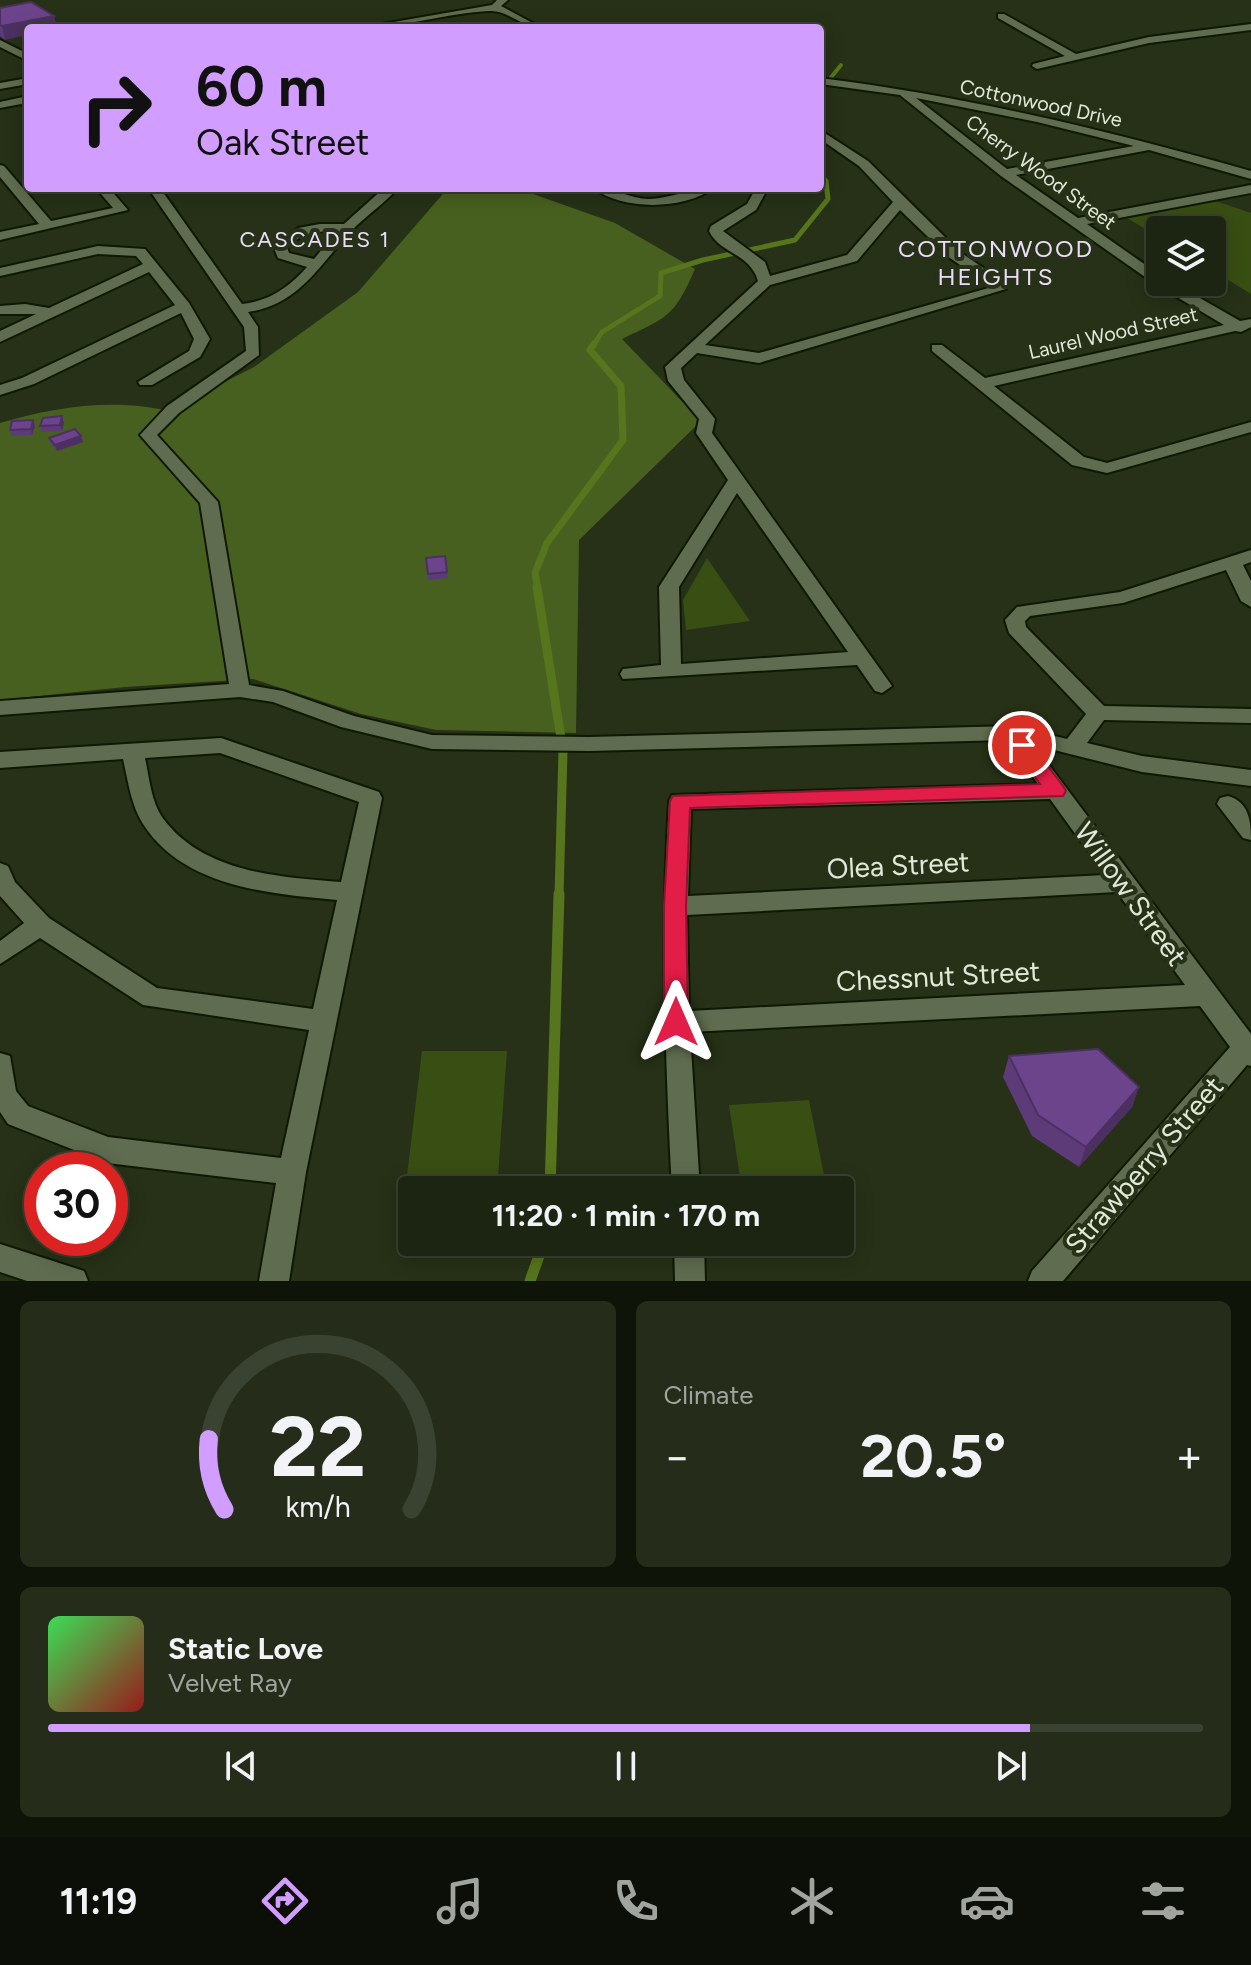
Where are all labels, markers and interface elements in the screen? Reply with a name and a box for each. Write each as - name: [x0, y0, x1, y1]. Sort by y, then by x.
- text: 60 m: [196, 53, 327, 120]
- icon: right: [64, 56, 168, 160]
- street label: Cottonwood Drive: [958, 74, 1124, 132]
- street label: Cherry Wood Street: [961, 109, 1121, 235]
- text: Oak Street: [196, 121, 369, 164]
- map controls: [1146, 216, 1226, 296]
- button: layers: [1146, 216, 1226, 296]
- district label: CASCADES 1: [239, 226, 391, 253]
- district label: COTTONWOOD HEIGHTS: [898, 234, 1094, 291]
- street label: Laurel Wood Street: [1026, 302, 1200, 364]
- pin: [988, 711, 1056, 779]
- icon: arrive: [1000, 723, 1044, 767]
- street label: Willow Street: [1068, 816, 1194, 972]
- street label: Olea Street: [826, 844, 970, 886]
- street label: Chessnut Street: [835, 954, 1041, 998]
- position arrow: [634, 980, 718, 1064]
- street label: Strawberry Street: [1058, 1069, 1230, 1261]
- speed limit sign: 30: [24, 1152, 128, 1256]
- text: 11:20 · 1 min · 170 m: [492, 1197, 760, 1234]
- text: Climate: [664, 1379, 753, 1411]
- text: 22: [270, 1397, 366, 1497]
- text: 20.5°: [860, 1420, 1006, 1492]
- text: −: [664, 1430, 691, 1483]
- text: +: [1176, 1430, 1203, 1483]
- text: km/h: [285, 1490, 350, 1524]
- text: Static Love: [168, 1630, 323, 1667]
- text: Velvet Ray: [168, 1667, 292, 1699]
- icon: previous: [219, 1744, 263, 1788]
- icon: pause: [604, 1744, 648, 1788]
- icon: next: [989, 1744, 1033, 1788]
- icon: directions: [257, 1873, 313, 1929]
- icon: music: [432, 1873, 488, 1929]
- icon: phone: [608, 1873, 664, 1929]
- icon: climate: [784, 1873, 840, 1929]
- icon: car: [959, 1873, 1015, 1929]
- icon: filters: [1135, 1873, 1191, 1929]
- text: 11:19: [60, 1880, 137, 1923]

